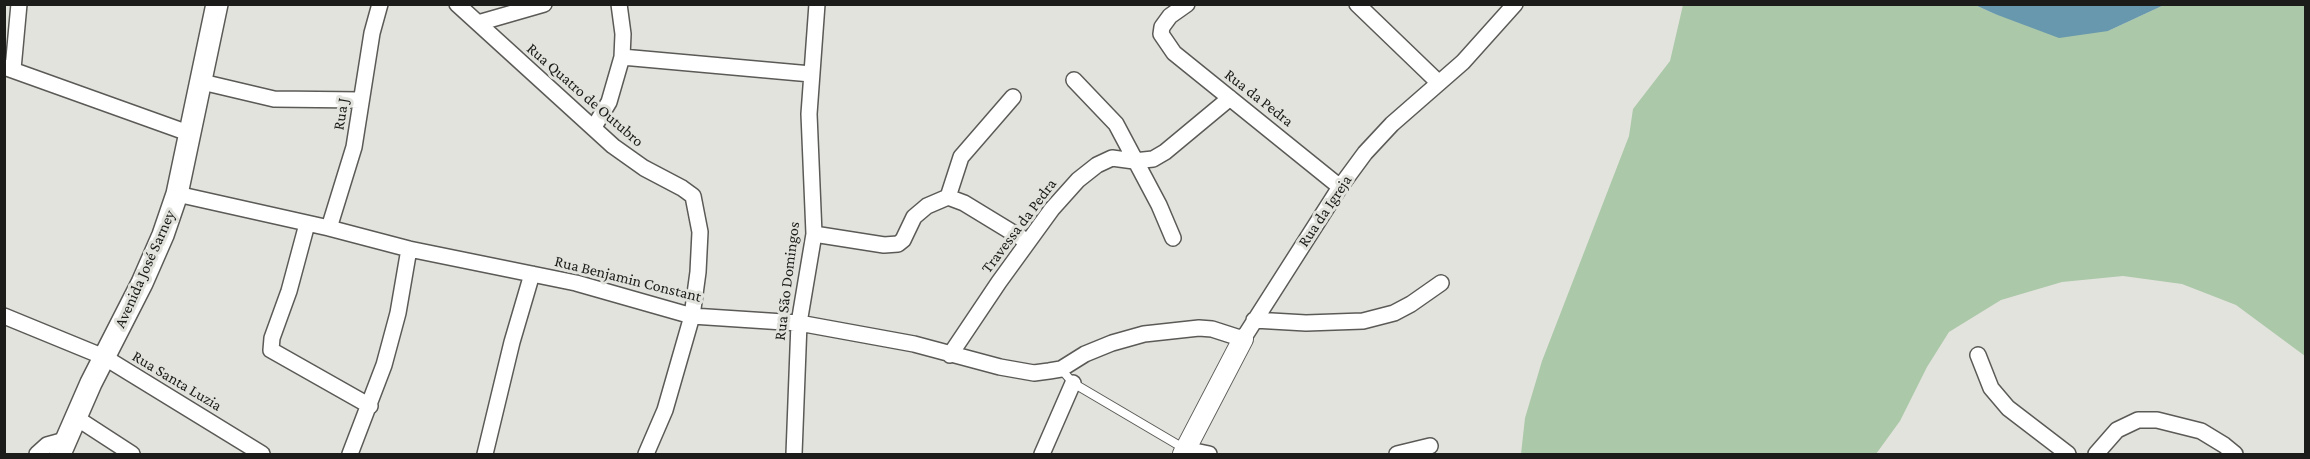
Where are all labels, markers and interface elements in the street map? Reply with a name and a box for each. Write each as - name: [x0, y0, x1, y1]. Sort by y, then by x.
- street label: Rua Quatro de Outubro: [523, 39, 647, 151]
- street label: Rua da Pedra: [1221, 65, 1297, 131]
- street label: Rua J: [329, 96, 353, 132]
- street label: Rua da Igreja: [1294, 171, 1356, 251]
- street label: Travessa da Pedra: [977, 175, 1061, 277]
- street label: Avenida José Sarney: [110, 207, 180, 331]
- street label: Rua São Domingos: [770, 221, 804, 341]
- street label: Rua Benjamin Constant: [553, 251, 703, 307]
- street label: Rua Santa Luzia: [129, 347, 225, 415]

